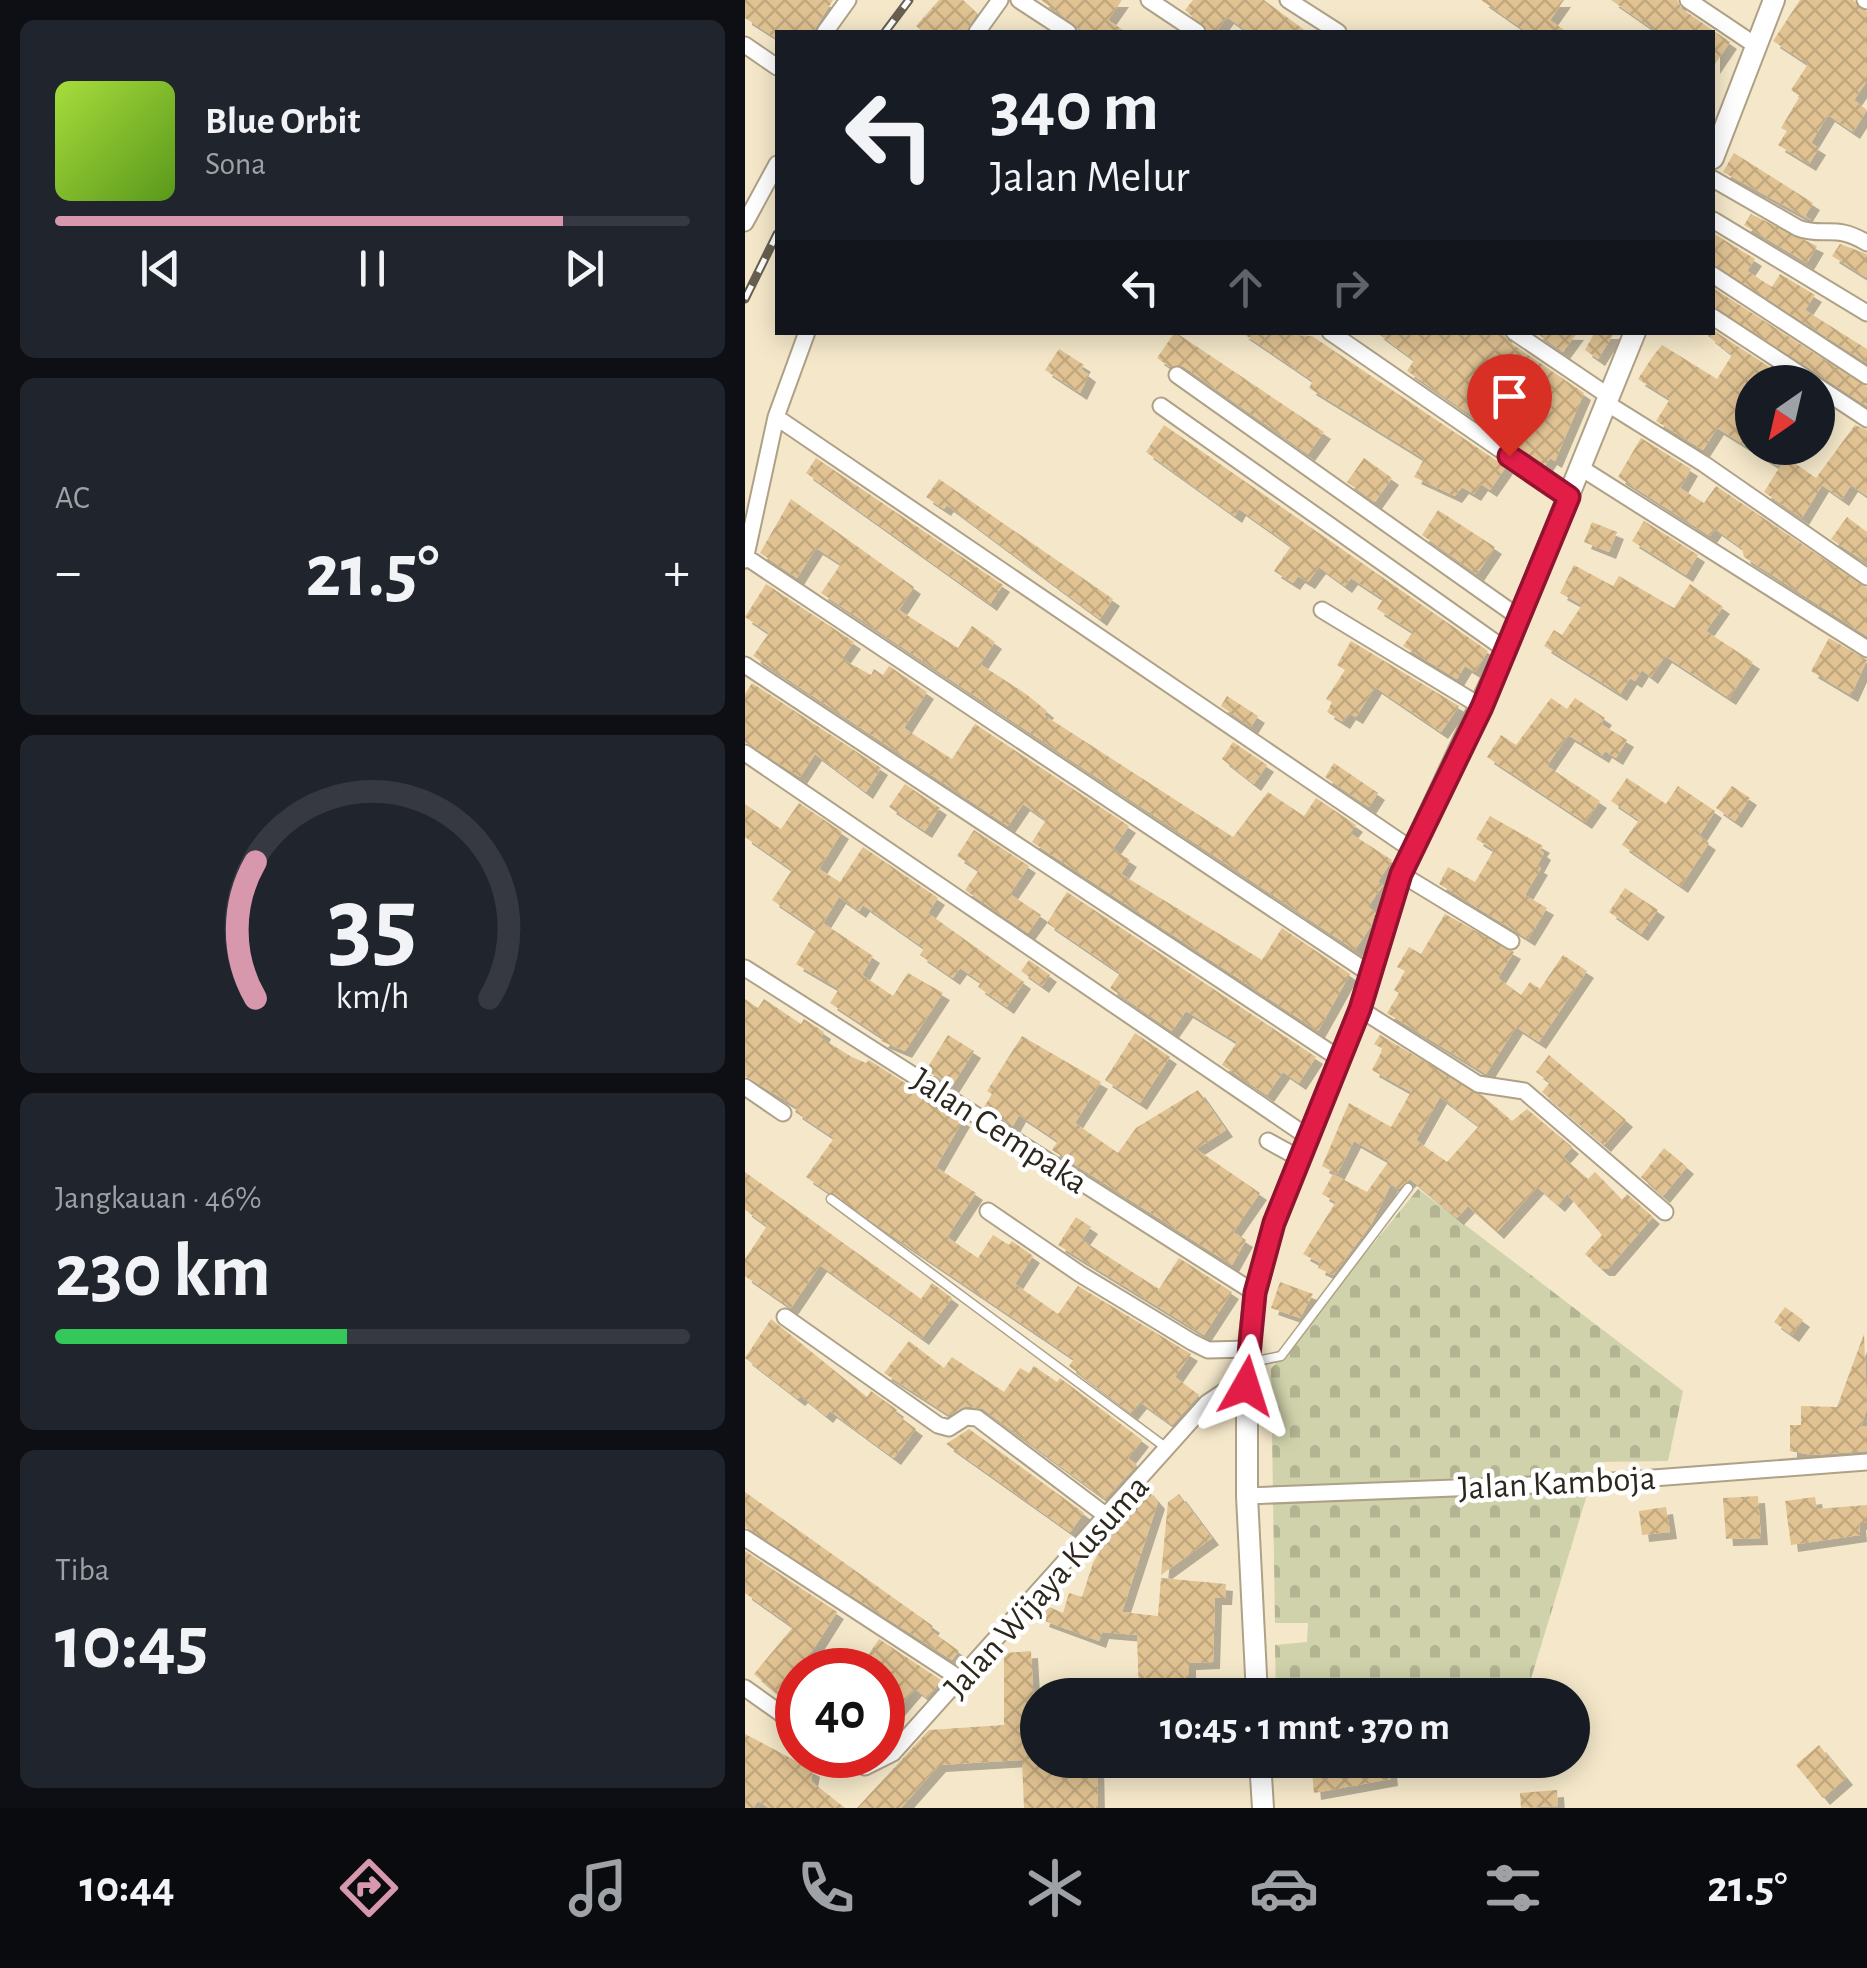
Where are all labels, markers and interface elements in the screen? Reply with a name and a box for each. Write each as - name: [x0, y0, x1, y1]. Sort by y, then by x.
- icon: left: [825, 70, 955, 200]
- text: 340 m: [990, 73, 1159, 143]
- text: Blue Orbit: [205, 103, 360, 141]
- text: Sona: [205, 148, 266, 180]
- text: Jalan Melur: [990, 155, 1189, 200]
- icon: previous: [133, 241, 188, 296]
- icon: pause: [345, 241, 400, 296]
- icon: next: [557, 241, 612, 296]
- icon: left: [1113, 260, 1168, 315]
- icon: ahead: [1218, 260, 1273, 315]
- icon: right: [1323, 260, 1378, 315]
- pin: [1467, 354, 1552, 457]
- north arrow: [1735, 365, 1835, 465]
- map controls: [1735, 365, 1835, 465]
- icon: arrive: [1482, 369, 1537, 424]
- text: AC: [55, 482, 90, 514]
- text: 21.5°: [306, 535, 439, 610]
- text: −: [55, 545, 81, 600]
- text: +: [664, 545, 690, 600]
- text: 35: [328, 873, 417, 977]
- text: km/h: [336, 979, 409, 1015]
- street label: Jalan Cempaka: [905, 1062, 1093, 1201]
- text: Jangkauan · 46%: [55, 1182, 262, 1214]
- text: 230 km: [55, 1235, 271, 1310]
- position arrow: [1194, 1334, 1298, 1438]
- street label: Jalan Kamboja: [1457, 1461, 1657, 1506]
- street label: Jalan Wijaya Kusuma: [938, 1469, 1156, 1705]
- text: Tiba: [55, 1554, 110, 1586]
- text: 10:45: [55, 1607, 208, 1682]
- speed limit sign: 40: [775, 1648, 905, 1778]
- text: 10:45 · 1 mnt · 370 m: [1160, 1709, 1450, 1747]
- icon: directions: [334, 1853, 404, 1923]
- icon: music: [563, 1853, 633, 1923]
- icon: phone: [791, 1853, 861, 1923]
- icon: climate: [1020, 1853, 1090, 1923]
- icon: car: [1249, 1853, 1319, 1923]
- icon: filters: [1478, 1853, 1548, 1923]
- text: 10:44: [79, 1865, 175, 1910]
- text: 21.5°: [1707, 1865, 1787, 1910]

